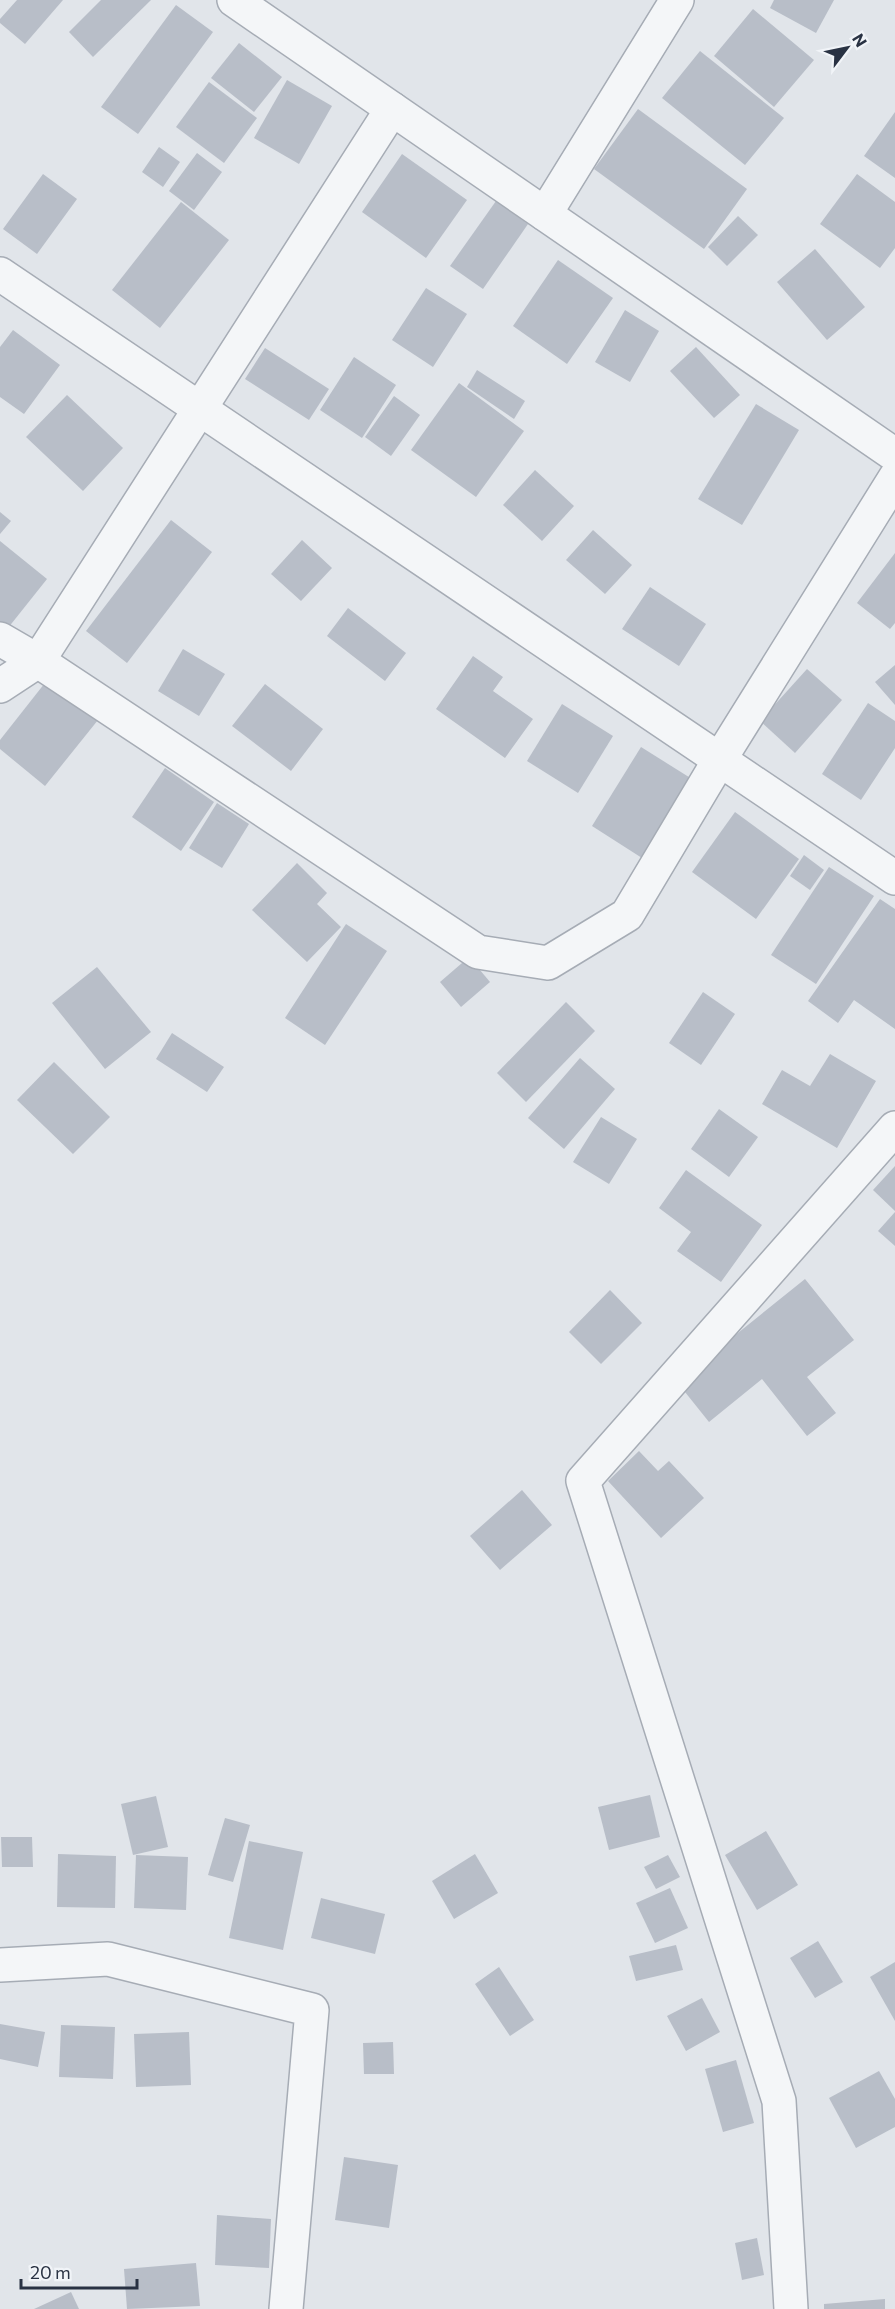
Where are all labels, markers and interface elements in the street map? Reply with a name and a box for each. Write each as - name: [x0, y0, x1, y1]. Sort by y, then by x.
- north arrow: [817, 18, 877, 78]
- text: N: [849, 30, 871, 50]
- scale bar: [21, 2252, 136, 2290]
- text: 20 m: [30, 2261, 71, 2283]

